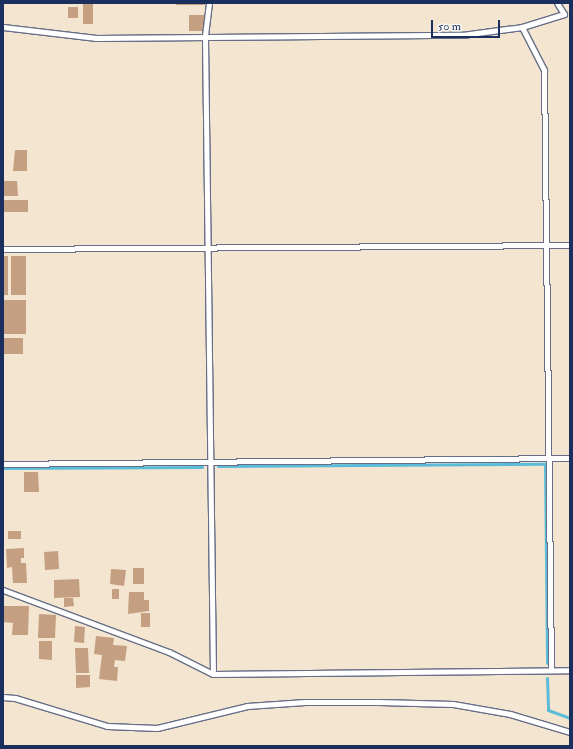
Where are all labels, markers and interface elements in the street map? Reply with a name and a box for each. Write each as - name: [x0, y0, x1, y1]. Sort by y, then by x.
- scale bar: [433, 12, 502, 38]
- text: 50 m: [438, 19, 461, 34]

